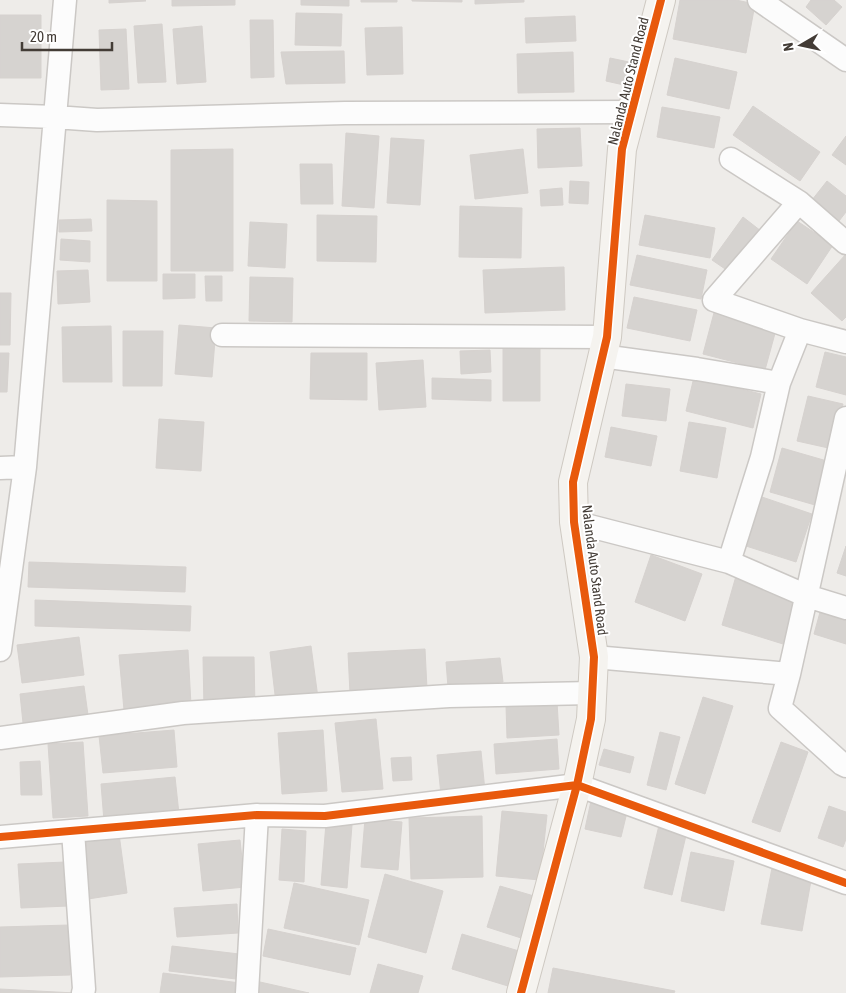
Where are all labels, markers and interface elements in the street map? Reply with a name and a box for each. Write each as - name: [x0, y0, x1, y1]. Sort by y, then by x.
- street label: Nalanda Auto Stand Road: [604, 15, 652, 147]
- scale bar: [22, 20, 112, 52]
- north arrow: [776, 20, 826, 70]
- text: 20 m: [30, 28, 57, 45]
- text: N: [780, 42, 797, 52]
- street label: Nalanda Auto Stand Road: [579, 504, 611, 636]

